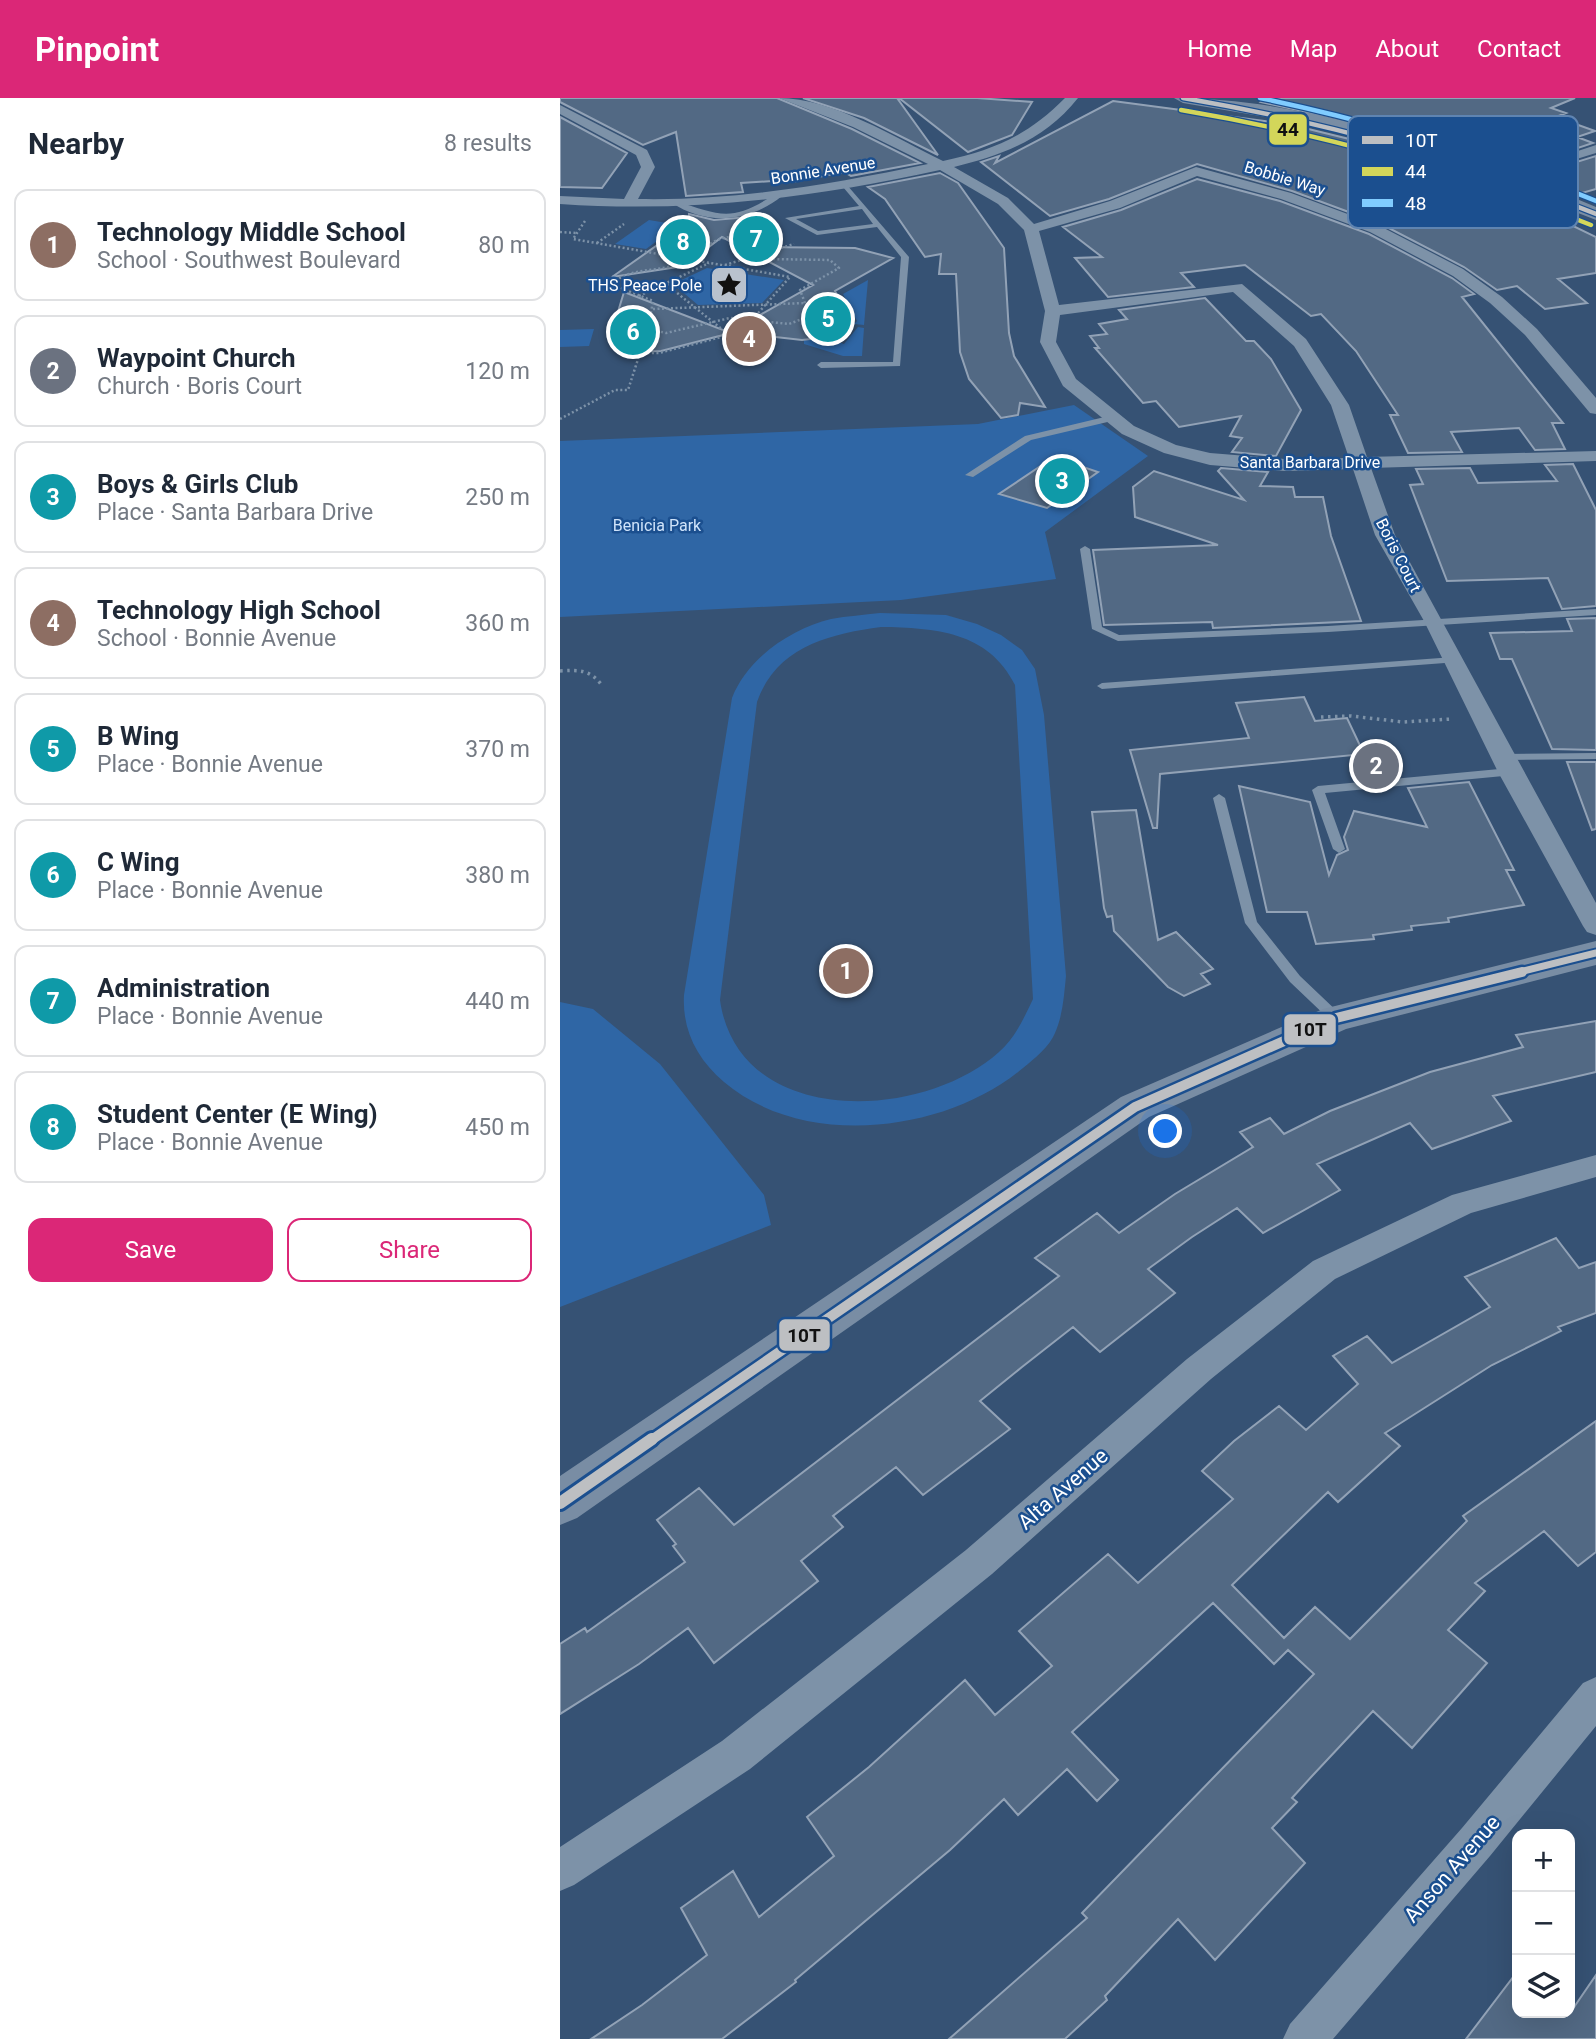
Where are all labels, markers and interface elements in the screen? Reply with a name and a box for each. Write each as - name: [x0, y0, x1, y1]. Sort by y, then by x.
- text: Pinpoint: [35, 30, 159, 69]
- text: Home: [1187, 35, 1252, 63]
- text: Map: [1290, 35, 1337, 63]
- text: About: [1375, 35, 1439, 63]
- text: Contact: [1477, 35, 1561, 63]
- line badge: 44: [1268, 113, 1308, 146]
- legend: [1348, 116, 1578, 228]
- text: 44: [1277, 118, 1299, 141]
- text: Nearby: [28, 126, 124, 161]
- text: 10T: [1405, 129, 1438, 152]
- text: 8 results: [444, 130, 532, 157]
- street label: Bonnie Avenue: [770, 153, 877, 188]
- street label: Bobbie Way: [1242, 157, 1328, 200]
- text: 44: [1405, 160, 1427, 183]
- text: 48: [1405, 192, 1426, 215]
- pin: 7: [733, 213, 779, 265]
- pin: 8: [660, 216, 706, 268]
- text: Technology Middle School: [97, 217, 406, 247]
- text: 1: [46, 232, 60, 259]
- text: 80 m: [478, 232, 530, 259]
- text: School · Southwest Boulevard: [97, 247, 401, 274]
- place icon: THS Peace Pole: [708, 264, 750, 306]
- place label: THS Peace Pole: [588, 276, 702, 295]
- pin: 5: [805, 293, 851, 345]
- pin: 6: [610, 306, 656, 358]
- pin: 4: [726, 313, 772, 365]
- text: Waypoint Church: [97, 343, 296, 373]
- text: 2: [46, 358, 60, 385]
- text: 120 m: [465, 358, 530, 385]
- text: Church · Boris Court: [97, 373, 302, 400]
- street label: Santa Barbara Drive: [1240, 453, 1380, 472]
- pin: 3: [1039, 455, 1085, 507]
- text: Boys & Girls Club: [97, 469, 298, 499]
- text: 3: [46, 484, 60, 511]
- text: 250 m: [465, 484, 530, 511]
- text: Place · Santa Barbara Drive: [97, 499, 373, 526]
- street label: Boris Court: [1372, 515, 1425, 595]
- park label: Benicia Park: [613, 516, 702, 535]
- text: Technology High School: [97, 595, 381, 625]
- text: 4: [46, 610, 60, 637]
- text: 360 m: [465, 610, 530, 637]
- text: School · Bonnie Avenue: [97, 625, 336, 652]
- text: B Wing: [97, 721, 179, 751]
- text: 5: [46, 736, 60, 763]
- text: 370 m: [465, 736, 530, 763]
- pin: 2: [1353, 740, 1399, 792]
- text: Place · Bonnie Avenue: [97, 751, 323, 778]
- text: C Wing: [97, 847, 180, 877]
- text: 6: [46, 862, 60, 889]
- text: 380 m: [465, 862, 530, 889]
- text: Place · Bonnie Avenue: [97, 877, 323, 904]
- pin: 1: [823, 945, 869, 997]
- text: Administration: [97, 973, 270, 1003]
- text: 7: [46, 988, 60, 1015]
- text: 440 m: [465, 988, 530, 1015]
- text: Place · Bonnie Avenue: [97, 1003, 323, 1030]
- line badge: 10T: [1283, 1013, 1337, 1046]
- text: 10T: [1293, 1018, 1327, 1041]
- text: Student Center (E Wing): [97, 1099, 378, 1129]
- text: 8: [46, 1114, 60, 1141]
- text: 450 m: [465, 1114, 530, 1141]
- your location: [1148, 1114, 1182, 1148]
- text: Place · Bonnie Avenue: [97, 1129, 323, 1156]
- button: Save: [28, 1218, 273, 1282]
- button: Share: [287, 1218, 532, 1282]
- line badge: 10T: [778, 1318, 831, 1352]
- text: 10T: [787, 1324, 821, 1347]
- street label: Alta Avenue: [1013, 1444, 1113, 1534]
- street label: Anson Avenue: [1399, 1811, 1505, 1927]
- map controls: [1512, 1829, 1575, 2018]
- button: +: [1512, 1829, 1575, 1892]
- button: −: [1512, 1892, 1575, 1955]
- button: layers: [1512, 1955, 1575, 2018]

